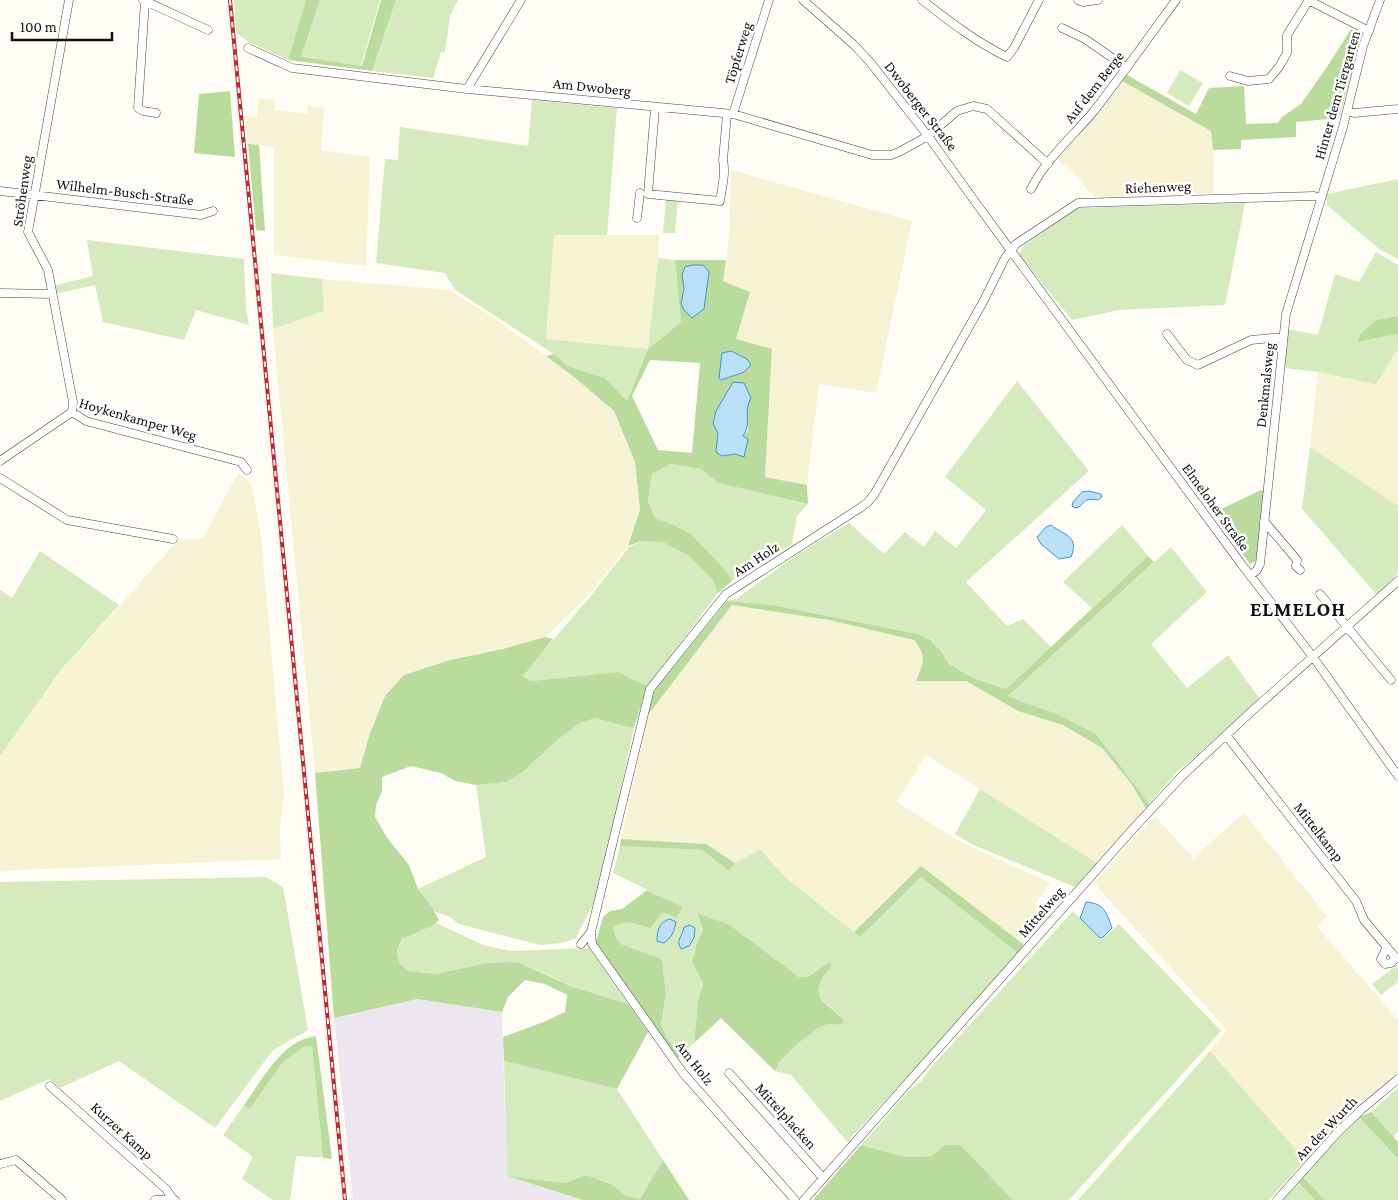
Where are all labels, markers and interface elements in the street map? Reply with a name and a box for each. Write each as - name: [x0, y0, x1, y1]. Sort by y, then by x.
- scale bar: [12, 10, 112, 42]
- text: 100 m: [20, 19, 57, 35]
- street label: Töpferweg: [721, 20, 756, 86]
- street label: Hinter dem Tiergarten: [1311, 29, 1364, 162]
- street label: Auf dem Berge: [1061, 48, 1128, 127]
- street label: Dwoberger Straße: [881, 58, 961, 155]
- street label: Am Dwoberg: [552, 75, 632, 100]
- street label: Ströhenweg: [9, 154, 36, 228]
- street label: Wilhelm-Busch-Straße: [55, 176, 195, 208]
- street label: Riehenweg: [1125, 178, 1191, 197]
- street label: Denkmalsweg: [1253, 342, 1278, 428]
- street label: Hoykenkamper Weg: [77, 395, 199, 444]
- street label: Elmeloher Straße: [1179, 460, 1253, 554]
- street label: Am Holz: [730, 538, 782, 580]
- district label: ELMELOH: [1250, 598, 1346, 620]
- street label: Mittelkamp: [1290, 799, 1347, 865]
- street label: Mittelweg: [1015, 884, 1068, 941]
- street label: Am Holz: [673, 1038, 717, 1088]
- street label: Mittelplacken: [751, 1080, 820, 1153]
- street label: An der Wurth: [1292, 1093, 1360, 1163]
- street label: Kurzer Kamp: [87, 1099, 156, 1164]

